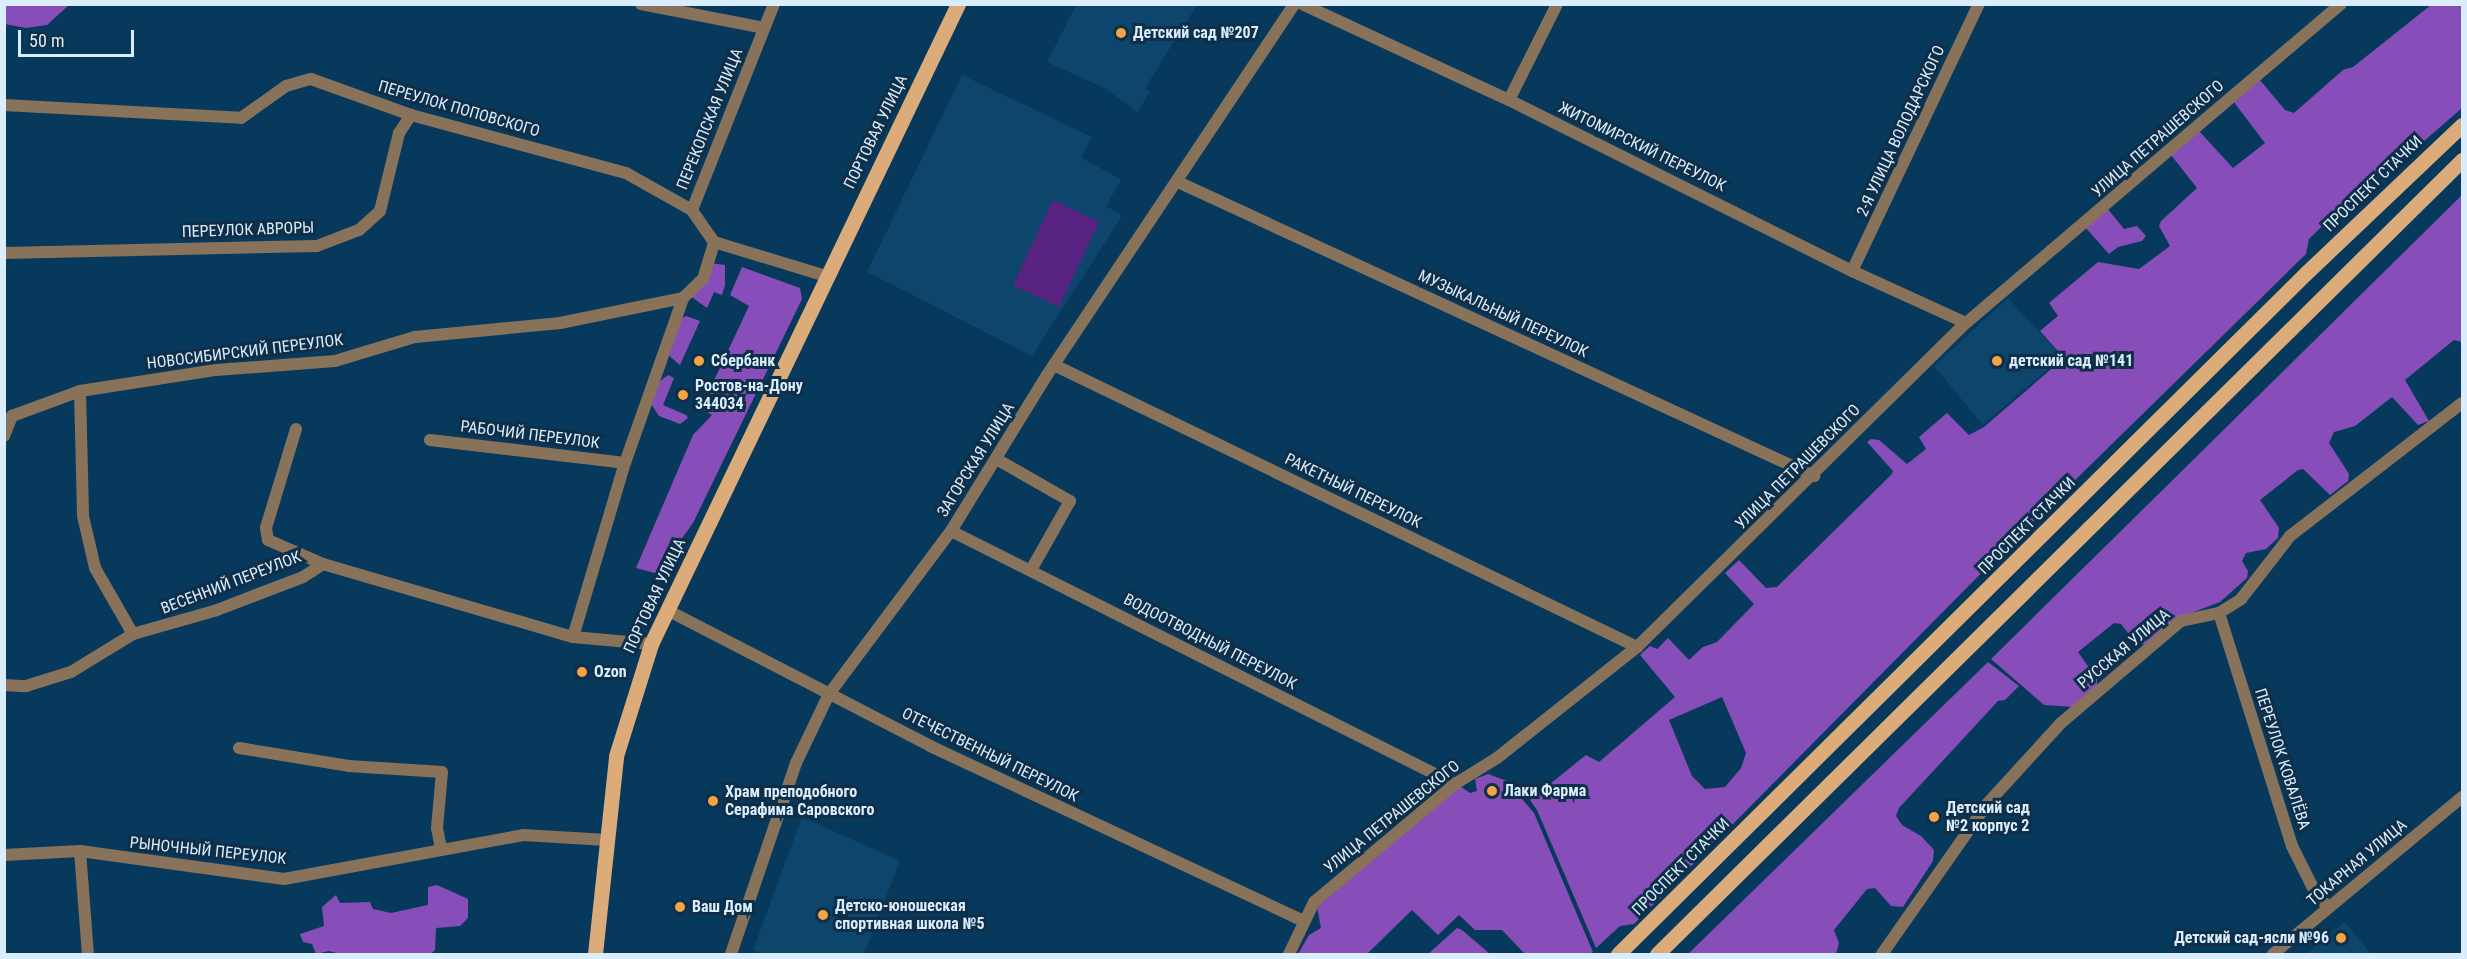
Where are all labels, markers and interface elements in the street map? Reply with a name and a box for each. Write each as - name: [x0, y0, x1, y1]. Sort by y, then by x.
- scale bar: [21, 18, 136, 56]
- place label: Детский сад №207: [1133, 23, 1259, 43]
- marker: Детский сад №207: [1114, 26, 1128, 40]
- text: 50 m: [29, 30, 64, 51]
- street label: 2-Я УЛИЦА ВОЛОДАРСКОГО: [1853, 43, 1949, 219]
- street label: ПЕРЕКОПСКАЯ УЛИЦА: [673, 46, 747, 192]
- street label: ПОРТОВАЯ УЛИЦА: [840, 72, 912, 192]
- street label: УЛИЦА ПЕТРАШЕВСКОГО: [2088, 76, 2228, 202]
- street label: ПЕРЕУЛОК ПОПОВСКОГО: [376, 77, 542, 141]
- street label: ЖИТОМИРСКИЙ ПЕРЕУЛОК: [1555, 98, 1729, 196]
- street label: ПРОСПЕКТ СТАЧКИ: [2320, 132, 2426, 236]
- street label: ПЕРЕУЛОК АВРОРЫ: [181, 218, 315, 242]
- street label: МУЗЫКАЛЬНЫЙ ПЕРЕУЛОК: [1415, 266, 1591, 362]
- street label: НОВОСИБИРСКИЙ ПЕРЕУЛОК: [146, 330, 344, 374]
- place label: Сбербанк: [711, 351, 775, 371]
- place label: детский сад №141: [2009, 351, 2133, 371]
- marker: Сбербанк: [692, 354, 706, 368]
- marker: детский сад №141: [1990, 354, 2004, 368]
- place label: Ростов-на-Дону 344034: [695, 376, 803, 414]
- marker: Ростов-на-Дону 344034: [676, 388, 690, 402]
- street label: ЗАГОРСКАЯ УЛИЦА: [933, 399, 1019, 521]
- street label: УЛИЦА ПЕТРАШЕВСКОГО: [1732, 401, 1864, 533]
- street label: РАБОЧИЙ ПЕРЕУЛОК: [459, 417, 601, 453]
- street label: РАКЕТНЫЙ ПЕРЕУЛОК: [1282, 450, 1424, 532]
- street label: ПРОСПЕКТ СТАЧКИ: [1974, 473, 2080, 579]
- street label: ПОРТОВАЯ УЛИЦА: [620, 536, 690, 656]
- street label: ВЕСЕННИЙ ПЕРЕУЛОК: [158, 547, 304, 619]
- street label: ВОДООТВОДНЫЙ ПЕРЕУЛОК: [1120, 590, 1300, 694]
- street label: РУССКАЯ УЛИЦА: [2074, 605, 2174, 693]
- place label: Ozon: [594, 662, 627, 682]
- marker: Ozon: [575, 665, 589, 679]
- street label: ПЕРЕУЛОК КОВАЛЁВА: [2250, 686, 2314, 832]
- street label: ОТЕЧЕСТВЕННЫЙ ПЕРЕУЛОК: [899, 704, 1081, 806]
- street label: УЛИЦА ПЕТРАШЕВСКОГО: [1320, 756, 1464, 878]
- place label: Лаки Фарма: [1504, 781, 1586, 801]
- place label: Храм преподобного Серафима Саровского: [725, 782, 874, 820]
- marker: Лаки Фарма: [1485, 784, 1499, 798]
- marker: Храм преподобного Серафима Саровского: [706, 794, 720, 808]
- place label: Детский сад №2 корпус 2: [1946, 798, 2030, 836]
- marker: Детский сад №2 корпус 2: [1927, 810, 1941, 824]
- street label: ПРОСПЕКТ СТАЧКИ: [1628, 814, 1734, 920]
- street label: ТОКАРНАЯ УЛИЦА: [2303, 816, 2411, 910]
- street label: РЫНОЧНЫЙ ПЕРЕУЛОК: [129, 833, 287, 869]
- place label: Детско-юношеская спортивная школа №5: [835, 896, 985, 934]
- place label: Ваш Дом: [692, 897, 753, 917]
- marker: Ваш Дом: [673, 900, 687, 914]
- marker: Детско-юношеская спортивная школа №5: [816, 908, 830, 922]
- place label: Детский сад-ясли №96: [2174, 928, 2329, 948]
- marker: Детский сад-ясли №96: [2334, 931, 2348, 945]

